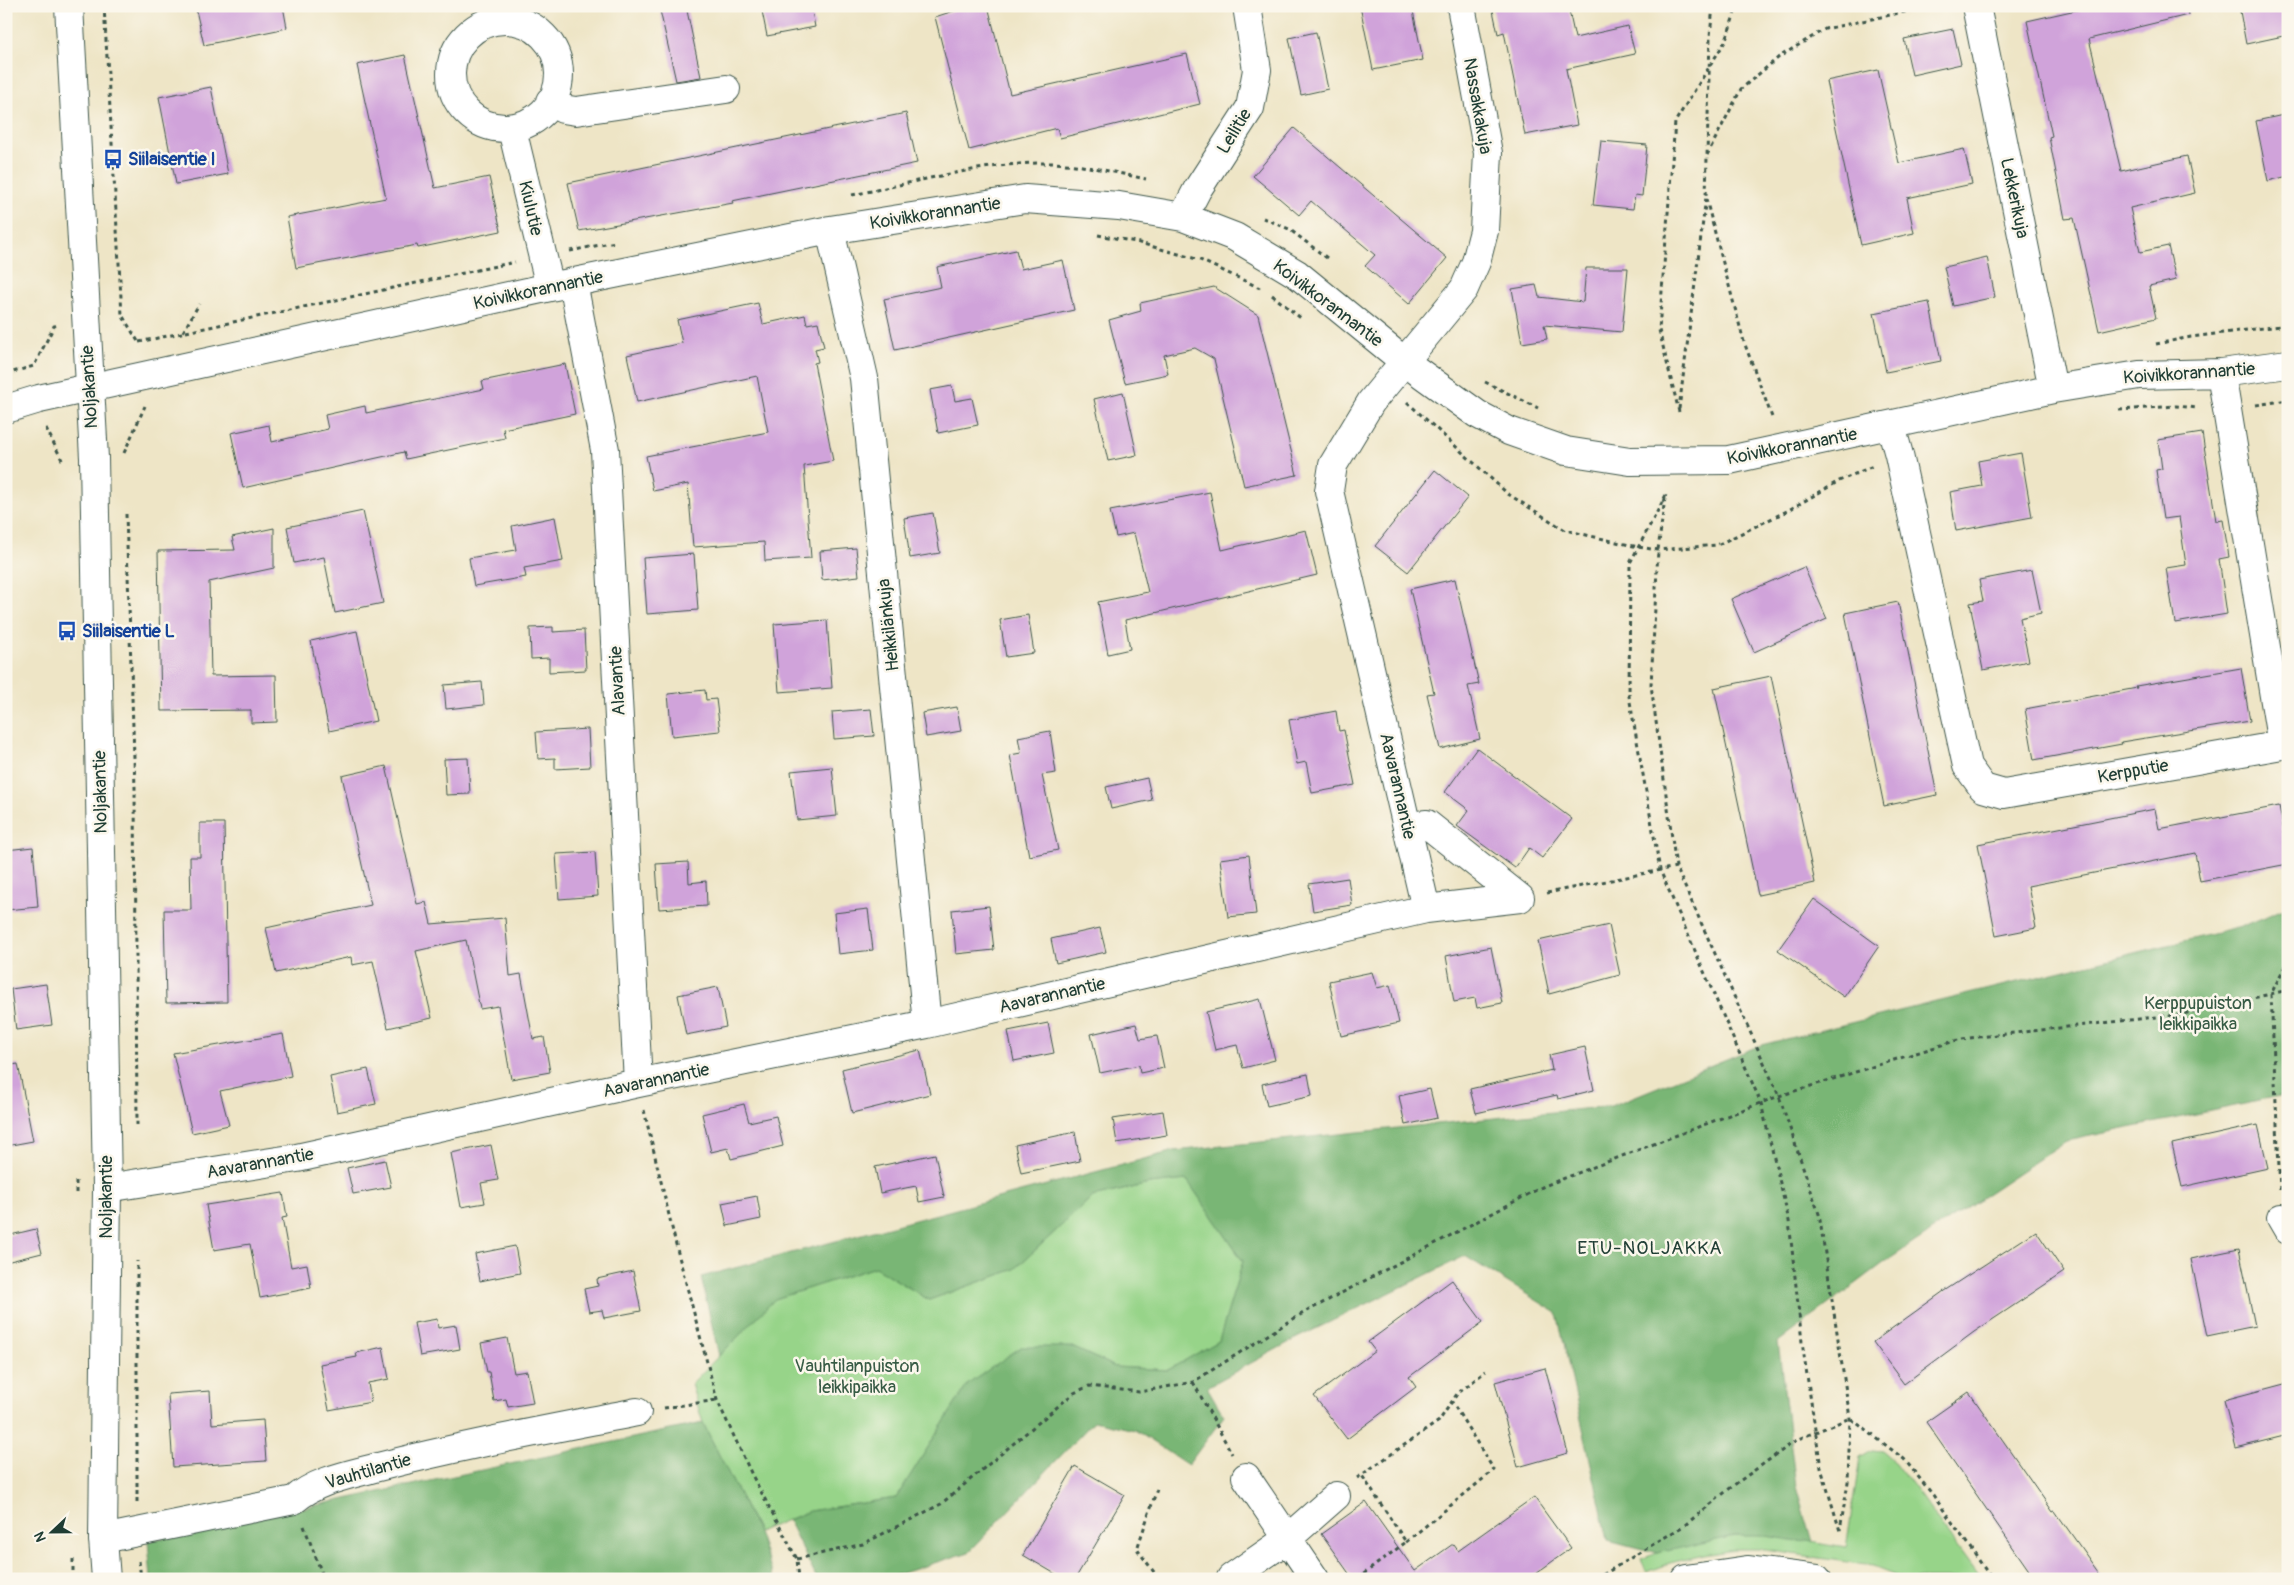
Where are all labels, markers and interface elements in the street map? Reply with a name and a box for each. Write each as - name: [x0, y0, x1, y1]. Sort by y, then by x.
- street label: Nassakkakuja: [1458, 56, 1497, 156]
- street label: Leilitie: [1212, 104, 1257, 158]
- bus stop icon: Siilaisentie I: [102, 148, 124, 170]
- place label: Siilaisentie I: [128, 148, 216, 171]
- street label: Lekkerikuja: [1995, 156, 2034, 240]
- street label: Kiulutie: [513, 178, 548, 238]
- street label: Koivikkorannantie: [868, 192, 1002, 235]
- street label: Koivikkorannantie: [1268, 254, 1387, 352]
- street label: Koivikkorannantie: [471, 265, 605, 315]
- street label: Noljakantie: [76, 345, 103, 429]
- street label: Koivikkorannantie: [2122, 357, 2256, 390]
- street label: Koivikkorannantie: [1725, 423, 1859, 470]
- street label: Heikkilänkuja: [872, 577, 905, 672]
- bus stop icon: Siilaisentie L: [56, 620, 78, 642]
- place label: Siilaisentie L: [82, 620, 175, 643]
- street label: Alavantie: [604, 645, 631, 716]
- street label: Aavarannantie: [1374, 731, 1421, 842]
- street label: Noljakantie: [88, 750, 113, 834]
- street label: Kerpputie: [2096, 754, 2170, 789]
- street label: Aavarannantie: [997, 972, 1108, 1019]
- park label: Kerppupuiston leikkipaikka: [2144, 992, 2252, 1036]
- street label: Aavarannantie: [601, 1058, 712, 1103]
- street label: Aavarannantie: [205, 1143, 316, 1184]
- street label: Noljakantie: [95, 1155, 118, 1239]
- district label: ETU-NOLJAKKA: [1577, 1236, 1723, 1260]
- park label: Vauhtilanpuiston leikkipaikka: [795, 1355, 919, 1399]
- street label: Vauhtilantie: [323, 1448, 414, 1495]
- north arrow: [28, 1508, 78, 1558]
- text: N: [31, 1529, 50, 1544]

